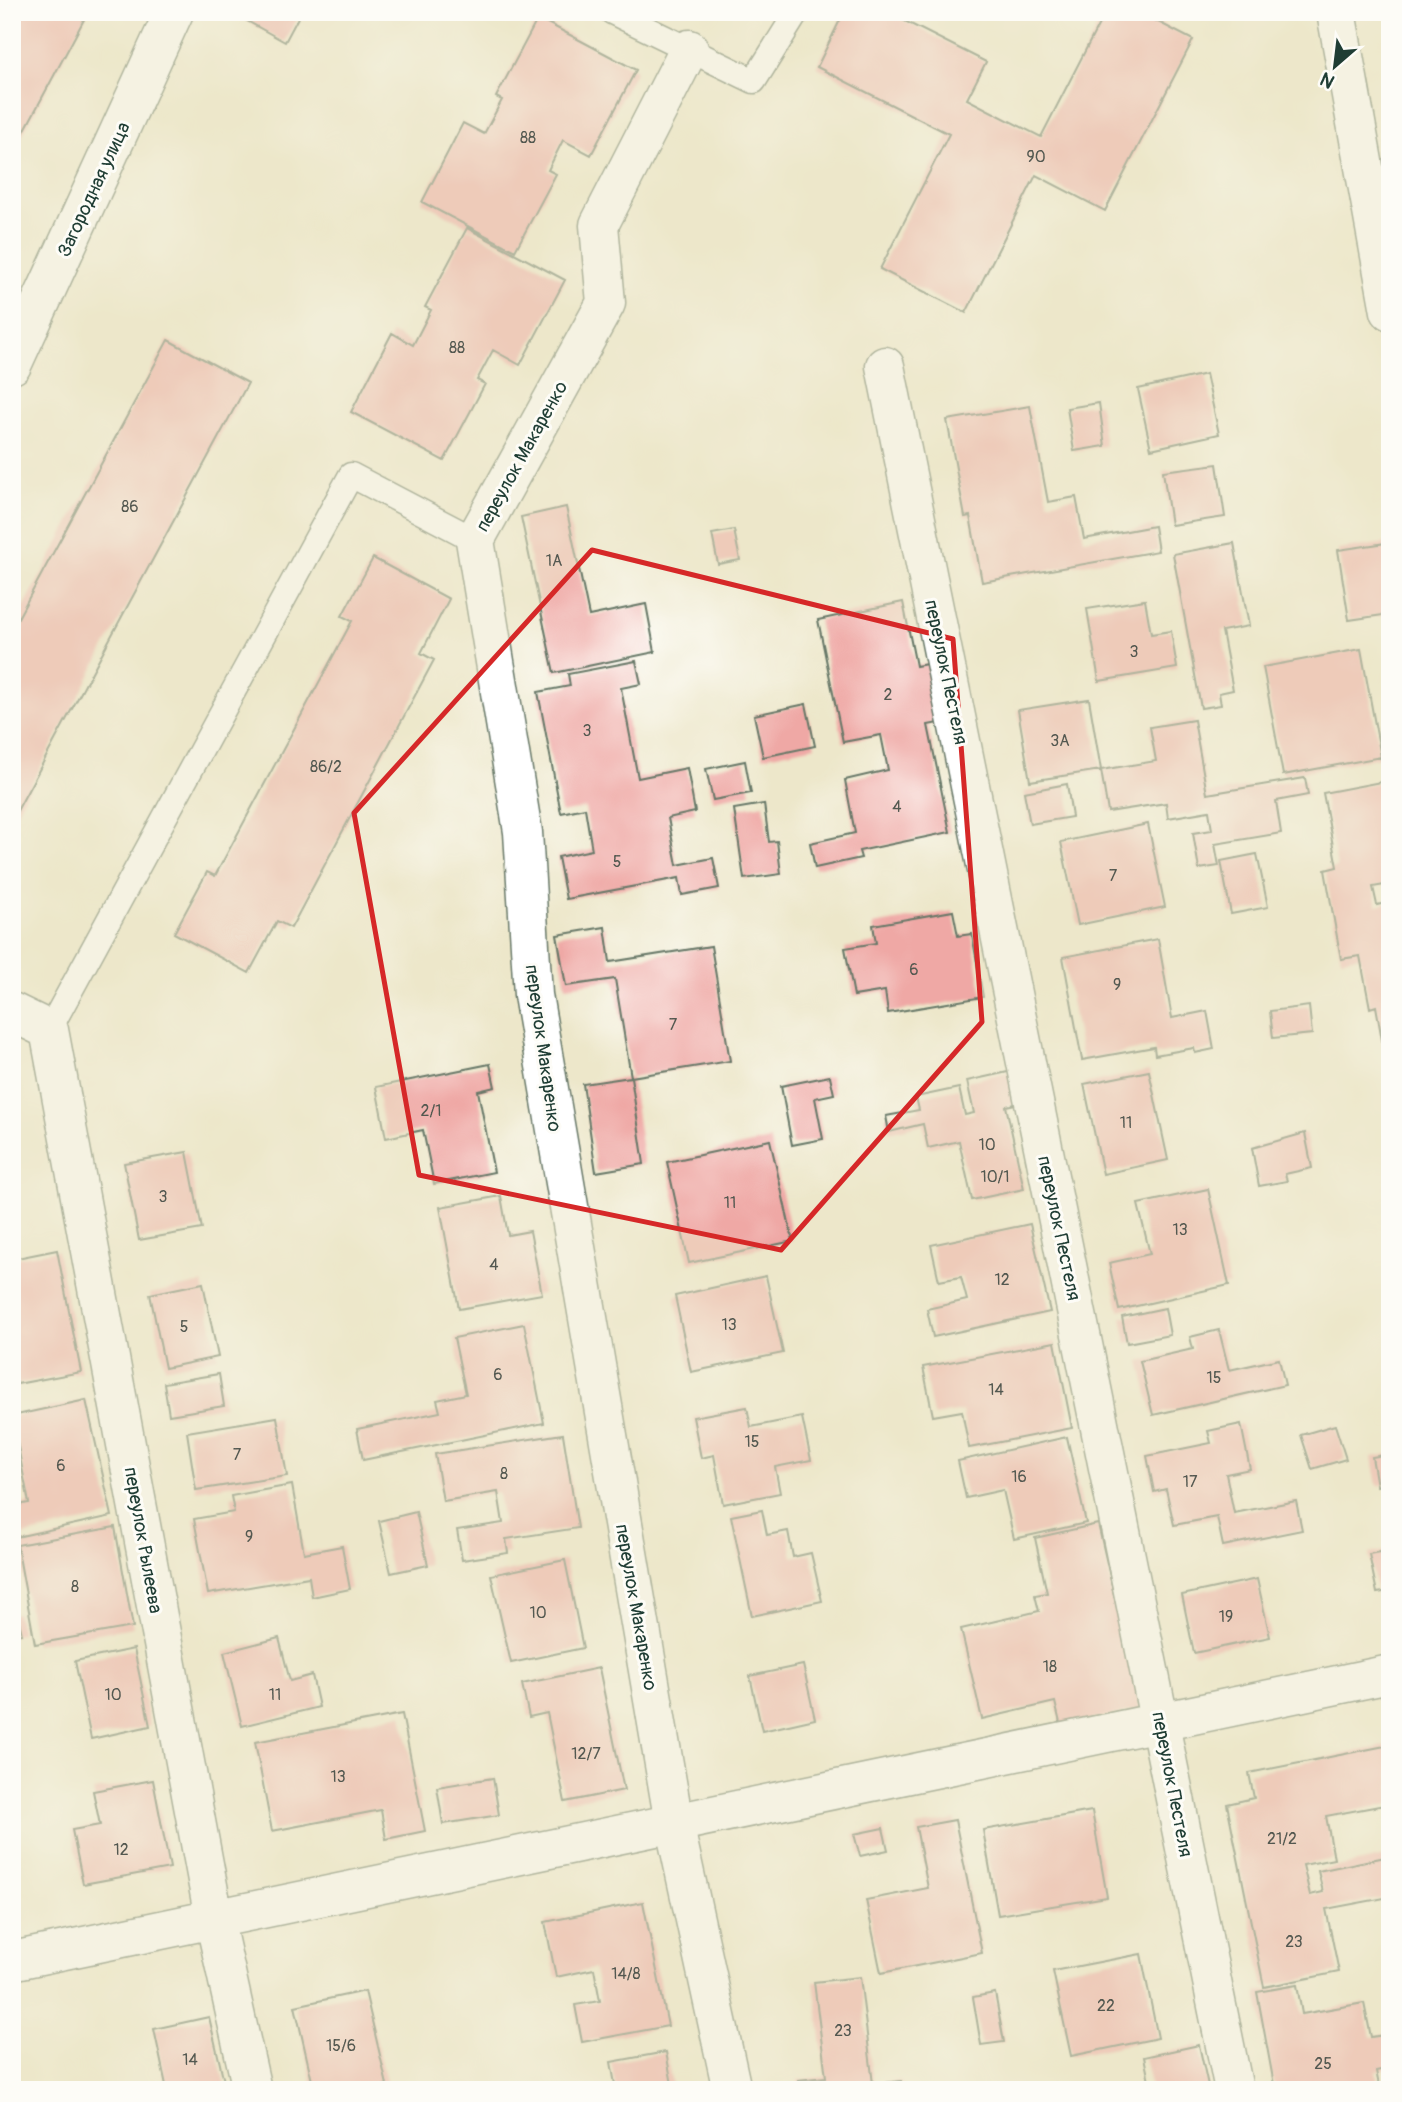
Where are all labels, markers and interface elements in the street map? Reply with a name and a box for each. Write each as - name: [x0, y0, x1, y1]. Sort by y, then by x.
- north arrow: [1300, 32, 1370, 102]
- text: N: [1316, 66, 1339, 94]
- street label: Загородная улица: [52, 118, 136, 261]
- house number: 88: [520, 128, 536, 148]
- house number: 90: [1026, 147, 1046, 167]
- house number: 88: [449, 338, 465, 358]
- street label: переулок Макаренко: [471, 377, 573, 536]
- house number: 86: [121, 497, 139, 517]
- house number: 1А: [546, 551, 562, 571]
- street label: переулок Пестеля: [919, 598, 973, 747]
- house number: 3: [1130, 642, 1139, 662]
- house number: 2: [884, 685, 893, 705]
- house number: 3: [583, 721, 592, 741]
- house number: 3А: [1050, 731, 1070, 751]
- house number: 86/2: [310, 757, 342, 777]
- house number: 4: [892, 797, 902, 817]
- house number: 5: [613, 852, 621, 872]
- house number: 7: [1109, 866, 1118, 886]
- house number: 6: [909, 960, 919, 980]
- street label: переулок Макаренко: [519, 963, 567, 1133]
- house number: 9: [1113, 975, 1121, 995]
- house number: 7: [669, 1015, 678, 1035]
- house number: 2/1: [421, 1101, 441, 1121]
- house number: 11: [1120, 1113, 1132, 1133]
- house number: 10: [978, 1135, 996, 1155]
- street label: переулок Пестеля: [1032, 1154, 1086, 1303]
- house number: 10/1: [980, 1167, 1010, 1187]
- house number: 3: [159, 1187, 168, 1207]
- house number: 11: [724, 1193, 736, 1213]
- house number: 13: [1172, 1220, 1188, 1240]
- house number: 4: [489, 1255, 499, 1275]
- house number: 12: [994, 1270, 1010, 1290]
- house number: 13: [721, 1315, 737, 1335]
- house number: 5: [180, 1317, 188, 1337]
- house number: 6: [493, 1365, 503, 1385]
- house number: 15: [1207, 1368, 1221, 1388]
- house number: 14: [988, 1380, 1004, 1400]
- house number: 15: [745, 1432, 759, 1452]
- house number: 7: [233, 1445, 242, 1465]
- house number: 6: [56, 1456, 66, 1476]
- house number: 8: [500, 1464, 508, 1484]
- street label: переулок Рылеева: [118, 1465, 168, 1615]
- house number: 16: [1011, 1467, 1027, 1487]
- house number: 17: [1183, 1472, 1198, 1492]
- street label: переулок Макаренко: [610, 1522, 662, 1692]
- house number: 9: [245, 1527, 253, 1547]
- house number: 8: [71, 1577, 79, 1597]
- house number: 10: [529, 1603, 547, 1623]
- house number: 19: [1219, 1607, 1233, 1627]
- house number: 18: [1043, 1657, 1057, 1677]
- house number: 10: [104, 1685, 122, 1705]
- house number: 11: [269, 1685, 281, 1705]
- street label: переулок Пестеля: [1146, 1710, 1198, 1859]
- house number: 12/7: [571, 1744, 601, 1764]
- house number: 13: [330, 1767, 346, 1787]
- house number: 21/2: [1267, 1829, 1297, 1849]
- house number: 12: [113, 1840, 129, 1860]
- house number: 23: [1285, 1932, 1303, 1952]
- house number: 14/8: [611, 1964, 641, 1984]
- house number: 22: [1097, 1996, 1115, 2016]
- house number: 23: [834, 2021, 852, 2041]
- house number: 15/6: [326, 2036, 356, 2056]
- house number: 14: [182, 2050, 198, 2070]
- house number: 25: [1314, 2054, 1332, 2074]

